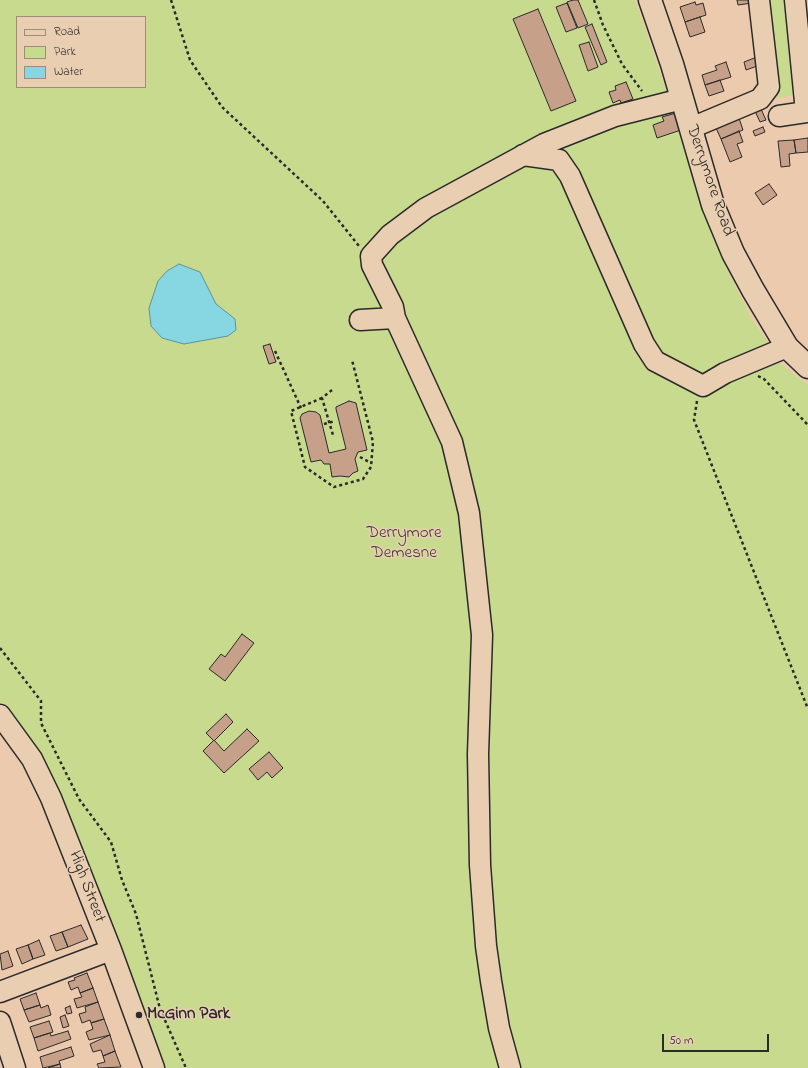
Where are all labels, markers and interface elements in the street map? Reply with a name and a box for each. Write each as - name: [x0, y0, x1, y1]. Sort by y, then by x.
- legend: [16, 16, 146, 88]
- text: Road: [54, 23, 80, 41]
- text: Park: [54, 43, 76, 61]
- text: Water: [54, 63, 83, 81]
- street label: Derrymore Road: [680, 123, 738, 239]
- park label: Derrymore Demesne: [366, 524, 442, 564]
- street label: High Street: [63, 848, 109, 926]
- place label: McGinn Park: [147, 1005, 230, 1025]
- marker: McGinn Park: [134, 1010, 144, 1020]
- scale bar: [664, 1026, 771, 1052]
- text: 50 m: [669, 1032, 693, 1050]

